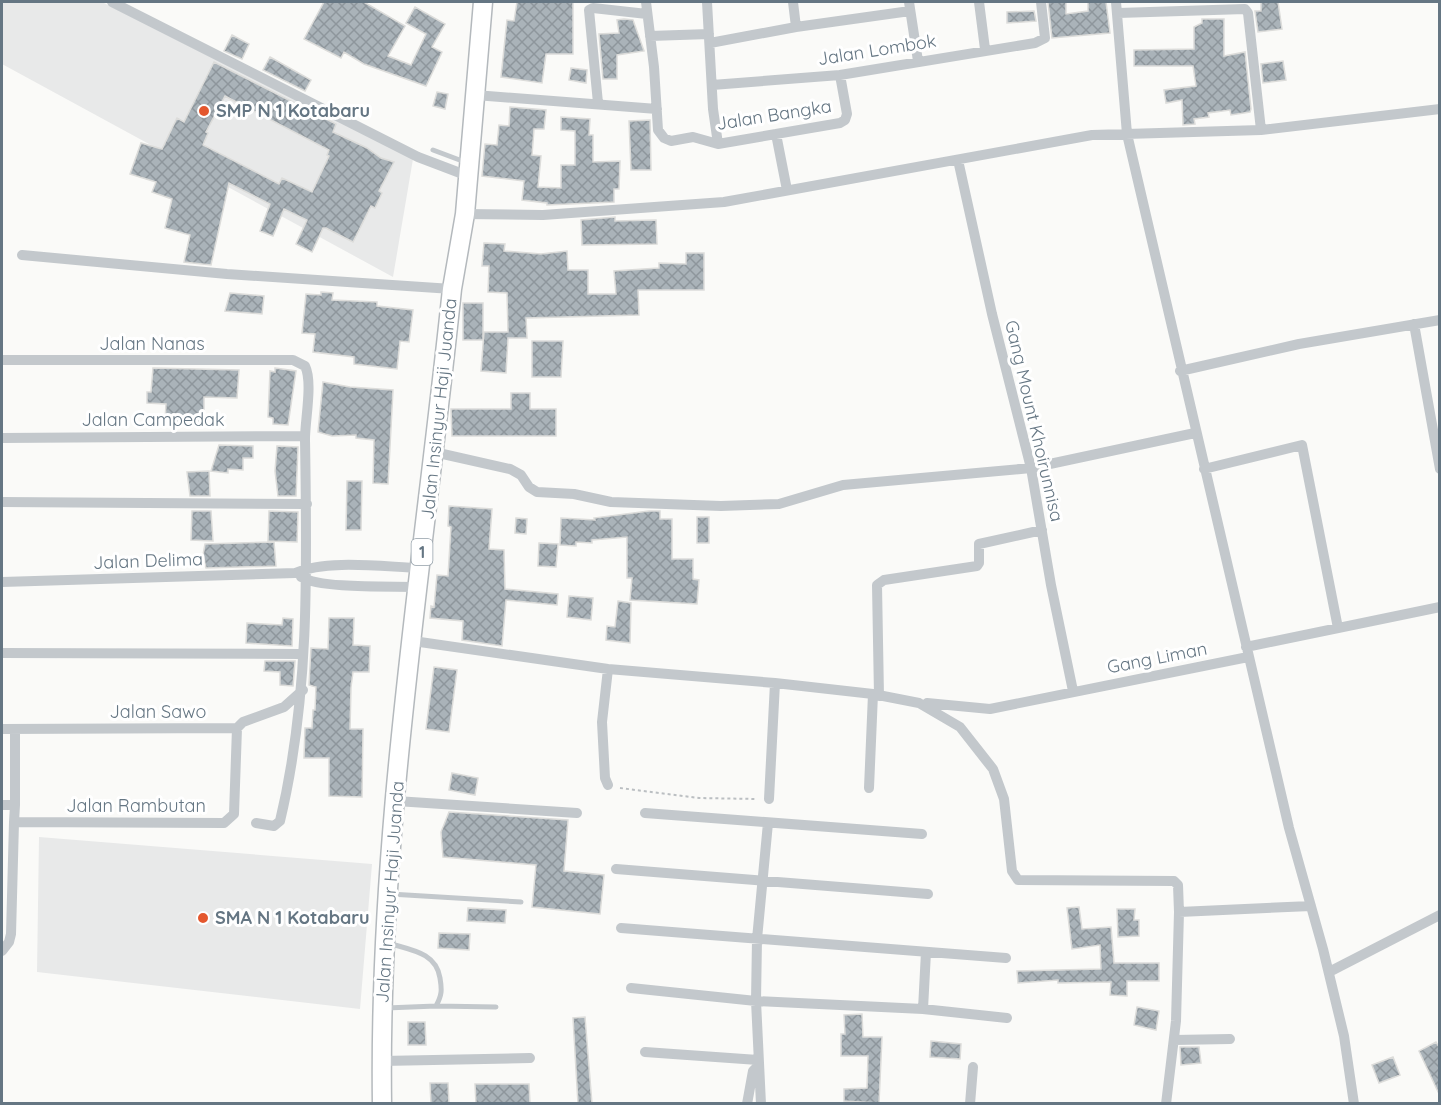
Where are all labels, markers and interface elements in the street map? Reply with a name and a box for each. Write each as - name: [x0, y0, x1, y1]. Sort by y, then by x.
- street label: Jalan Lombok: [816, 29, 938, 70]
- street label: Jalan Bangka: [715, 94, 833, 135]
- place label: SMP N 1 Kotabaru: [216, 99, 370, 122]
- marker: SMP N 1 Kotabaru: [197, 104, 211, 118]
- street label: Jalan Insinyur Haji Juanda: [415, 297, 462, 521]
- street label: Gang Mount Khoirunnisa: [1000, 318, 1069, 524]
- street label: Jalan Nanas: [99, 332, 205, 355]
- street label: Jalan Campedak: [81, 408, 225, 431]
- road number: 1: [412, 539, 432, 565]
- street label: Jalan Delima: [93, 547, 203, 574]
- street label: Gang Liman: [1105, 637, 1209, 678]
- street label: Jalan Sawo: [110, 700, 206, 723]
- street label: Jalan Insinyur Haji Juanda: [370, 780, 409, 1004]
- street label: Jalan Rambutan: [66, 794, 206, 817]
- place label: SMA N 1 Kotabaru: [215, 906, 370, 929]
- marker: SMA N 1 Kotabaru: [196, 911, 210, 925]

